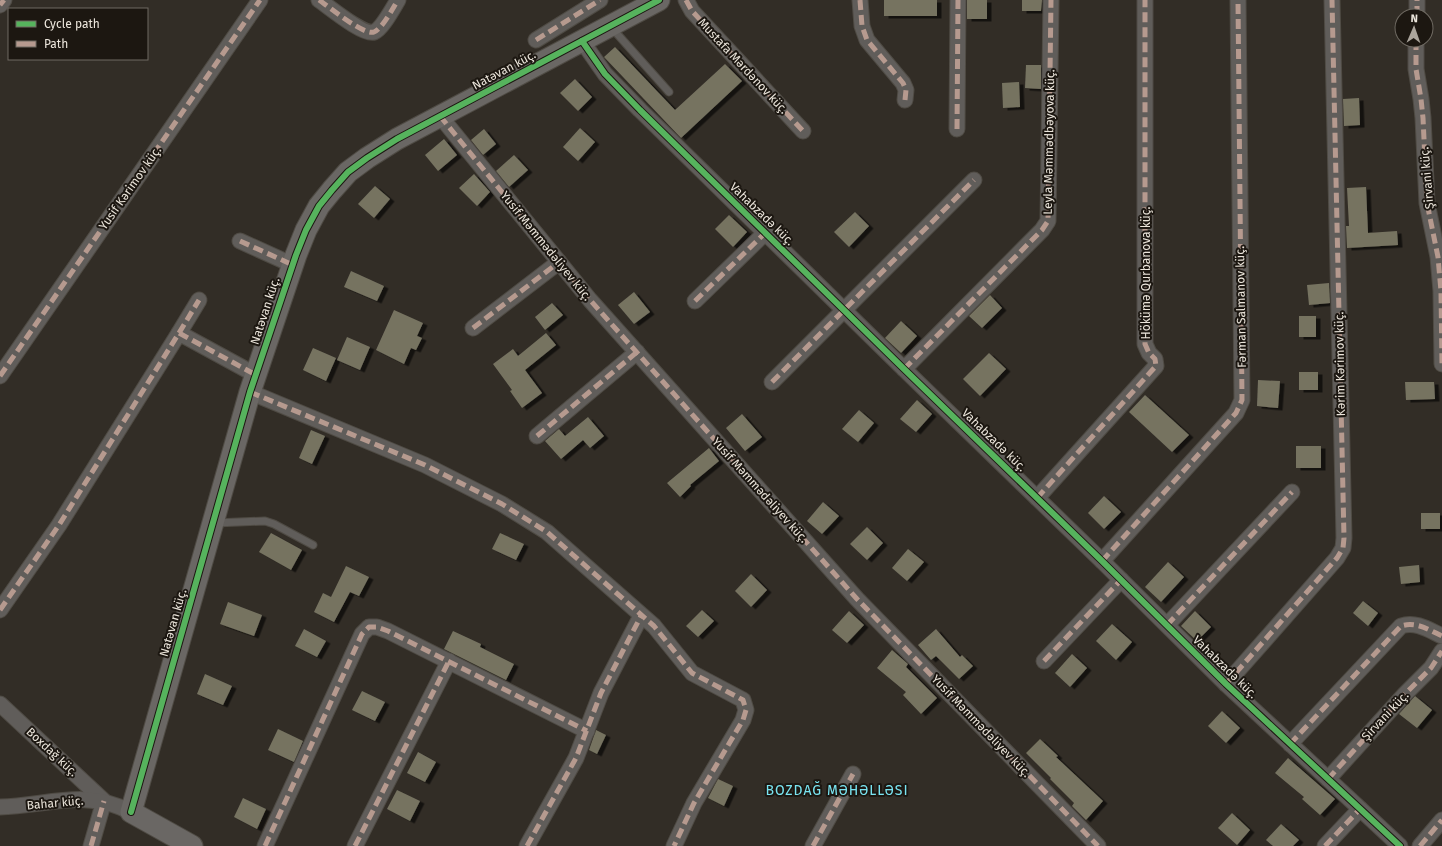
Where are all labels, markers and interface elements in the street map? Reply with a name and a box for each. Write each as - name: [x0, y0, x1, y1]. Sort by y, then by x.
- legend: [8, 8, 148, 60]
- north arrow: [1394, 8, 1434, 48]
- text: N: [1410, 12, 1418, 25]
- street label: Mustafa Mərdənov küç.: [695, 15, 791, 117]
- text: Cycle path: [44, 17, 100, 31]
- text: Path: [44, 37, 68, 51]
- street label: Natəvan küç.: [470, 47, 538, 93]
- street label: Leyla Məmmədbəyova küç.: [1041, 69, 1057, 215]
- street label: Yusif Kərimov küç.: [96, 143, 164, 233]
- street label: Şirvani küç.: [1417, 146, 1437, 210]
- street label: Vahabzadə küç.: [727, 180, 797, 248]
- street label: Yusif Məmmədəliyev küç.: [498, 189, 594, 303]
- street label: Hökümə Qurbanova küç.: [1139, 206, 1153, 339]
- street label: Fərman Salmanov küç.: [1233, 246, 1249, 368]
- street label: Natəvan küç.: [248, 276, 282, 346]
- street label: Kərim Kərimov küç.: [1332, 311, 1348, 416]
- street label: Vahabzadə küç.: [959, 406, 1029, 474]
- street label: Yusif Məmmədəliyev küç.: [709, 435, 811, 545]
- street label: Natəvan küç.: [157, 587, 189, 658]
- street label: Vahabzadə küç.: [1190, 633, 1260, 701]
- street label: Yusif Məmmədəliyev küç.: [929, 672, 1033, 780]
- street label: Şirvani küç.: [1359, 688, 1411, 744]
- street label: Boxdağ küç.: [24, 725, 81, 779]
- district label: BOZDAĞ MƏHƏLLƏSI: [765, 781, 909, 799]
- street label: Bahar küç.: [26, 794, 84, 812]

